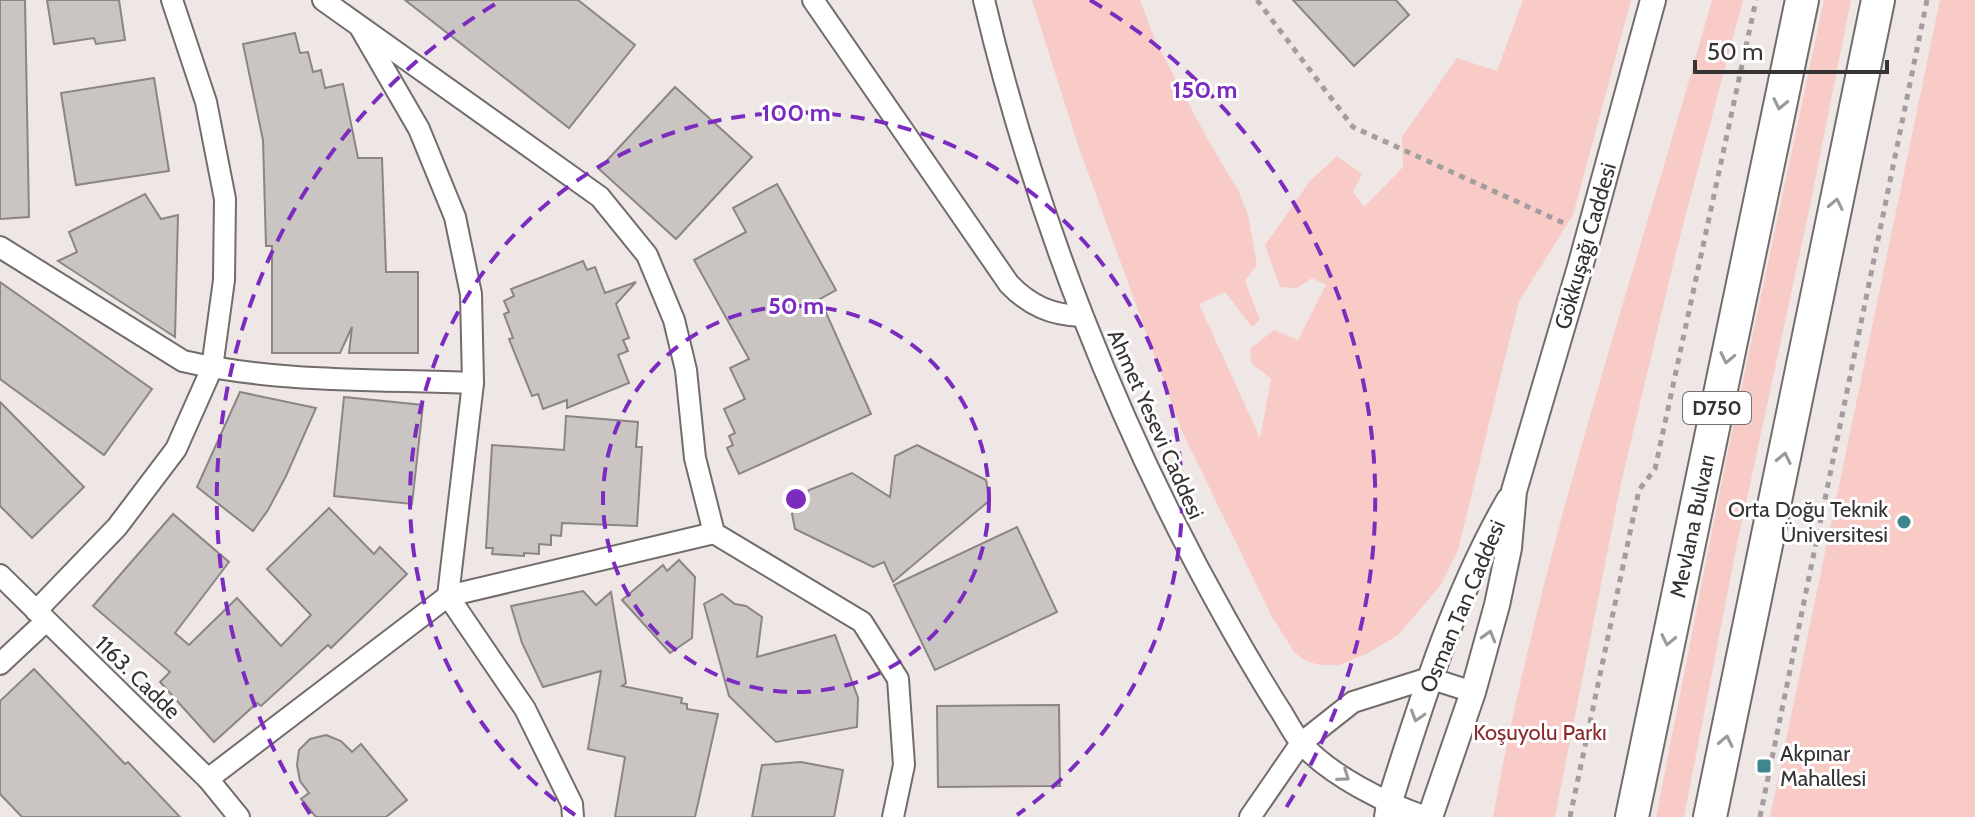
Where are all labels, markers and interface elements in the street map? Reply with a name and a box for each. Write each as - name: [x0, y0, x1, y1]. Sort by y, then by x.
- scale bar: [1695, 24, 1887, 74]
- text: 50 m: [1707, 37, 1763, 66]
- text: 150 m: [1173, 75, 1237, 104]
- one-way arrow: [1772, 96, 1789, 110]
- text: 100 m: [761, 98, 831, 127]
- street label: Gökkuşağı Caddesi: [1549, 160, 1622, 332]
- one-way arrow: [1827, 198, 1844, 211]
- text: 50 m: [768, 291, 824, 320]
- street label: Ahmet Yesevi Caddesi: [1102, 325, 1209, 523]
- one-way arrow: [1719, 351, 1736, 365]
- road number: D750: [1683, 392, 1751, 424]
- street label: Mevlana Bulvarı: [1664, 452, 1721, 600]
- one-way arrow: [1774, 452, 1791, 465]
- centre of rings: [782, 485, 810, 513]
- place label: Orta Doğu Teknik Üniversitesi: [1728, 496, 1888, 548]
- marker: Orta Doğu Teknik Üniversitesi: [1895, 513, 1913, 531]
- street label: Osman Tan Caddesi: [1414, 516, 1511, 697]
- street label: 1163. Cadde: [89, 630, 186, 725]
- one-way arrow: [1479, 630, 1496, 644]
- one-way arrow: [1661, 634, 1678, 647]
- one-way arrow: [1410, 709, 1426, 722]
- park label: Koşuyolu Parkı: [1473, 719, 1607, 746]
- one-way arrow: [1717, 734, 1734, 748]
- place label: Akpınar Mahallesi: [1780, 740, 1866, 792]
- marker: Akpınar Mahallesi: [1755, 757, 1773, 775]
- one-way arrow: [1335, 766, 1349, 781]

